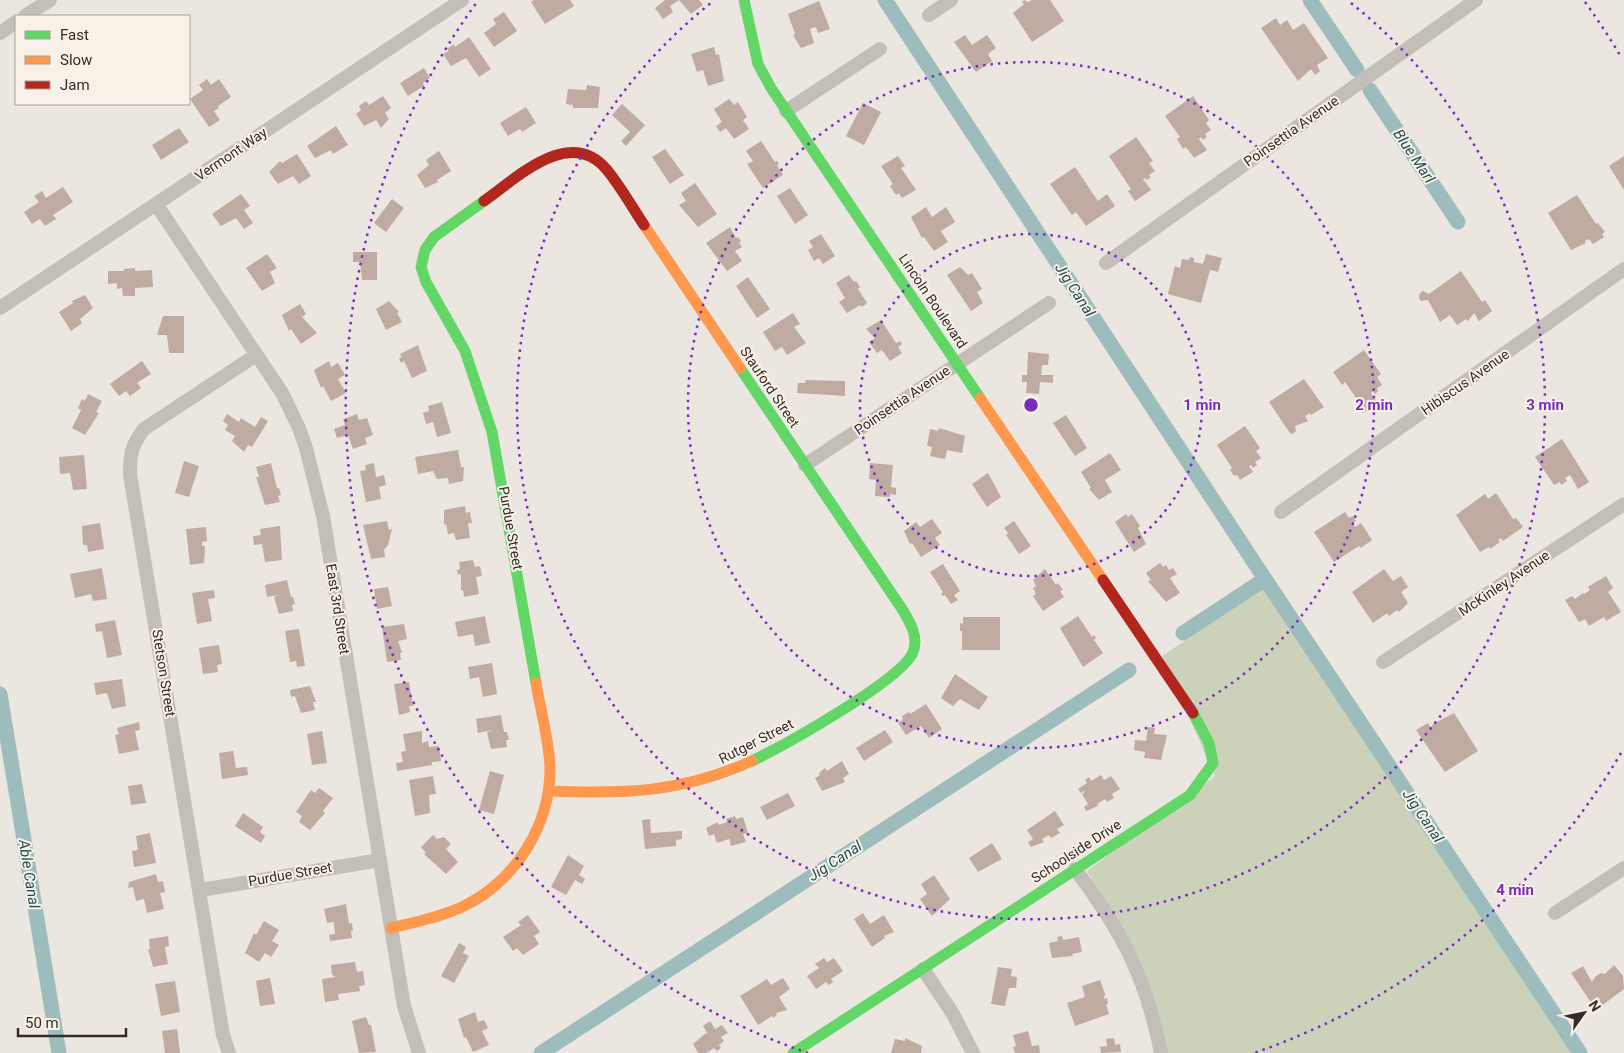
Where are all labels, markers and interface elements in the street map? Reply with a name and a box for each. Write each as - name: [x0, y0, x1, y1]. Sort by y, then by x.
- legend: [15, 15, 190, 105]
- text: Fast: [60, 26, 89, 44]
- text: Slow: [60, 51, 92, 69]
- text: Jam: [60, 76, 90, 94]
- street label: Poinsettia Avenue: [1241, 92, 1341, 170]
- street label: Vermont Way: [192, 124, 270, 184]
- water label: Blue Marl: [1389, 126, 1439, 187]
- street label: Lincoln Boulevard: [895, 251, 971, 351]
- water label: Jig Canal: [1051, 260, 1099, 321]
- street label: Stauford Street: [737, 344, 803, 431]
- street label: Hibiscus Avenue: [1418, 346, 1512, 418]
- street label: Poinsettia Avenue: [851, 362, 953, 438]
- centre of rings: [1022, 396, 1040, 414]
- text: 1 min: [1183, 396, 1221, 414]
- text: 2 min: [1355, 396, 1393, 414]
- text: 3 min: [1526, 396, 1564, 414]
- street label: Purdue Street: [496, 485, 526, 571]
- street label: McKinley Avenue: [1456, 547, 1552, 619]
- street label: East 3rd Street: [323, 562, 353, 656]
- street label: Stetson Street: [149, 628, 179, 718]
- street label: Rutger Street: [716, 715, 796, 767]
- water label: Jig Canal: [1399, 786, 1448, 846]
- street label: Schoolside Drive: [1028, 816, 1124, 886]
- water label: Able Canal: [15, 837, 43, 910]
- water label: Jig Canal: [805, 837, 866, 885]
- street label: Purdue Street: [247, 859, 333, 889]
- text: 4 min: [1496, 881, 1534, 899]
- north arrow: [1559, 988, 1609, 1038]
- text: N: [1585, 997, 1604, 1014]
- scale bar: [18, 1006, 125, 1038]
- text: 50 m: [25, 1014, 59, 1032]

